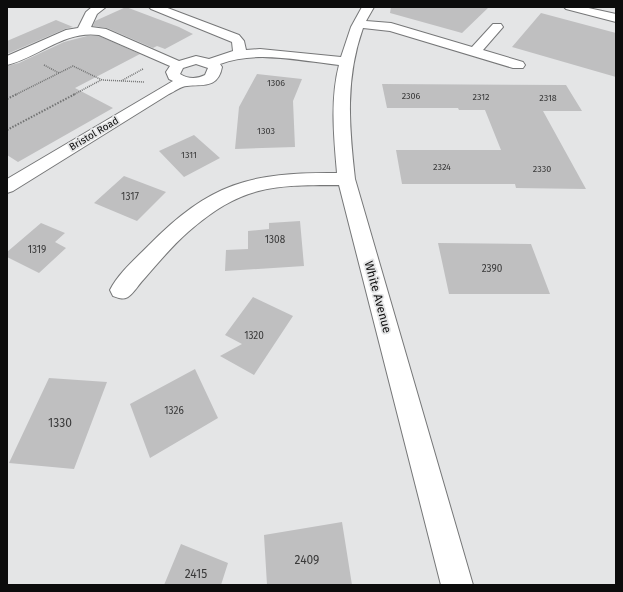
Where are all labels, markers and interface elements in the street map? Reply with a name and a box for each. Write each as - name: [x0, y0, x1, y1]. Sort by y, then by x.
- house number: 1306: [267, 78, 285, 88]
- house number: 2306: [402, 91, 421, 101]
- house number: 2312: [472, 92, 490, 102]
- house number: 2318: [539, 93, 557, 103]
- street label: Bristol Road: [67, 115, 121, 153]
- house number: 1303: [257, 126, 275, 136]
- house number: 1311: [181, 150, 197, 160]
- house number: 2324: [433, 162, 451, 172]
- house number: 2330: [533, 164, 551, 174]
- house number: 1317: [121, 191, 139, 203]
- house number: 1308: [265, 234, 286, 246]
- house number: 1319: [28, 244, 46, 256]
- street label: White Avenue: [362, 259, 394, 335]
- house number: 2390: [482, 263, 503, 275]
- house number: 1320: [244, 330, 264, 342]
- house number: 1326: [164, 405, 184, 417]
- house number: 1330: [48, 416, 72, 430]
- house number: 2409: [295, 553, 319, 567]
- house number: 2415: [185, 567, 207, 581]

